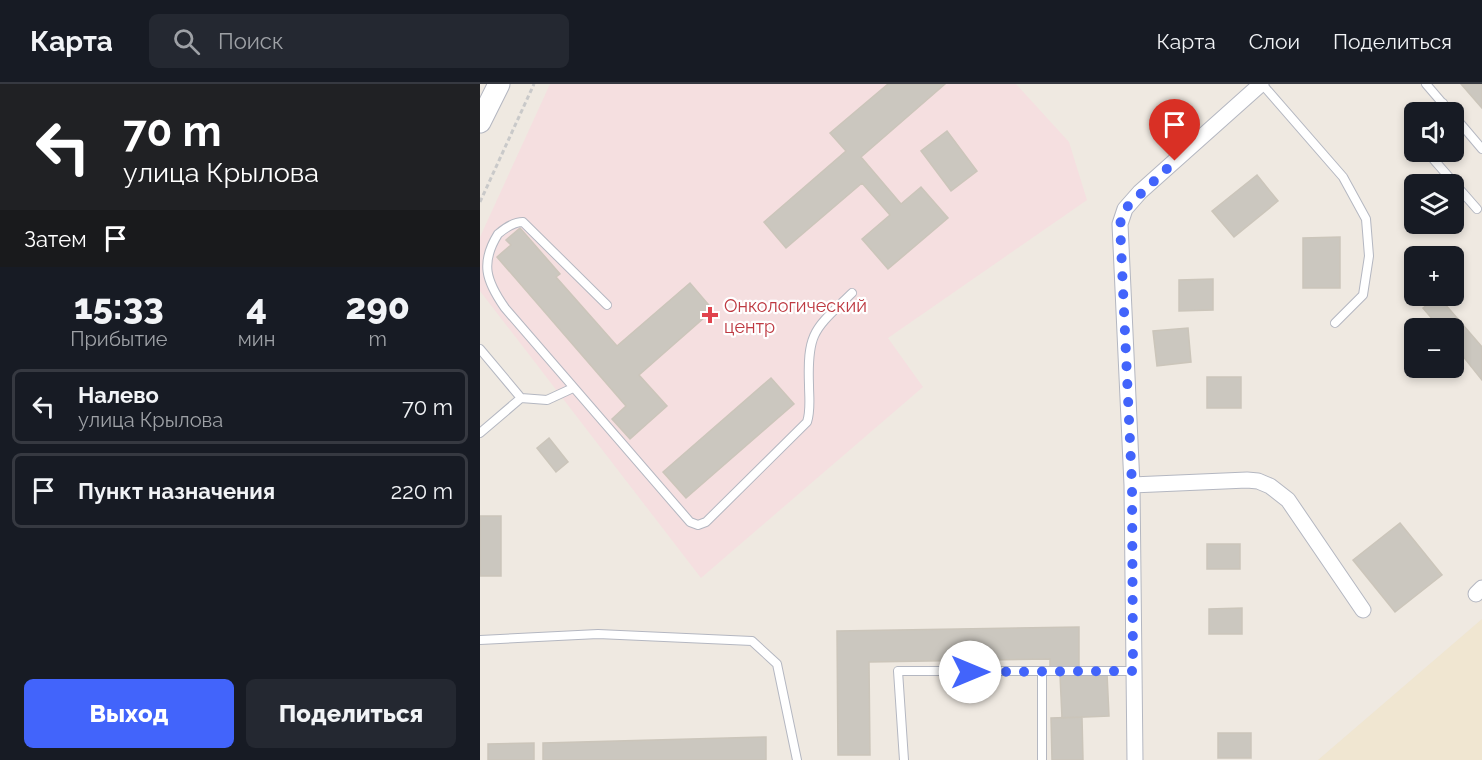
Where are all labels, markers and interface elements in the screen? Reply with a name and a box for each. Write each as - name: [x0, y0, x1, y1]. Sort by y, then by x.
- search box: [149, 14, 569, 68]
- text: Карта: [30, 25, 113, 58]
- icon: search: [170, 25, 203, 58]
- text: Поиск: [218, 28, 283, 54]
- text: Карта: [1157, 29, 1216, 54]
- text: Слои: [1249, 29, 1300, 54]
- text: Поделиться: [1333, 29, 1452, 54]
- pin: [1149, 99, 1200, 161]
- map controls: [1404, 102, 1464, 378]
- button: sound: [1404, 102, 1464, 162]
- text: 70 m: [123, 107, 222, 156]
- icon: left: [24, 108, 102, 186]
- icon: arrive: [1158, 108, 1191, 141]
- text: улица Крылова: [123, 157, 319, 188]
- button: layers: [1404, 174, 1464, 234]
- icon: arrive: [99, 222, 132, 255]
- text: Затем: [24, 226, 87, 252]
- button: +: [1404, 246, 1464, 306]
- text: 15:33: [74, 285, 164, 327]
- text: 4: [246, 285, 267, 327]
- text: 290: [346, 285, 410, 327]
- place label: Онкологический центр: [724, 295, 867, 337]
- marker: Онкологический центр: [701, 306, 719, 324]
- button: −: [1404, 318, 1464, 378]
- text: Прибытие: [70, 327, 168, 351]
- text: мин: [238, 327, 275, 351]
- text: m: [368, 327, 387, 351]
- text: Налево: [78, 382, 159, 408]
- icon: left: [27, 390, 60, 423]
- text: 70 m: [402, 394, 453, 420]
- text: улица Крылова: [78, 408, 223, 432]
- icon: arrive: [27, 474, 60, 507]
- text: Пункт назначения: [78, 478, 275, 504]
- text: 220 m: [391, 478, 453, 504]
- position arrow: [938, 640, 1002, 704]
- button: Выход: [24, 679, 234, 748]
- button: Поделиться: [246, 679, 456, 748]

